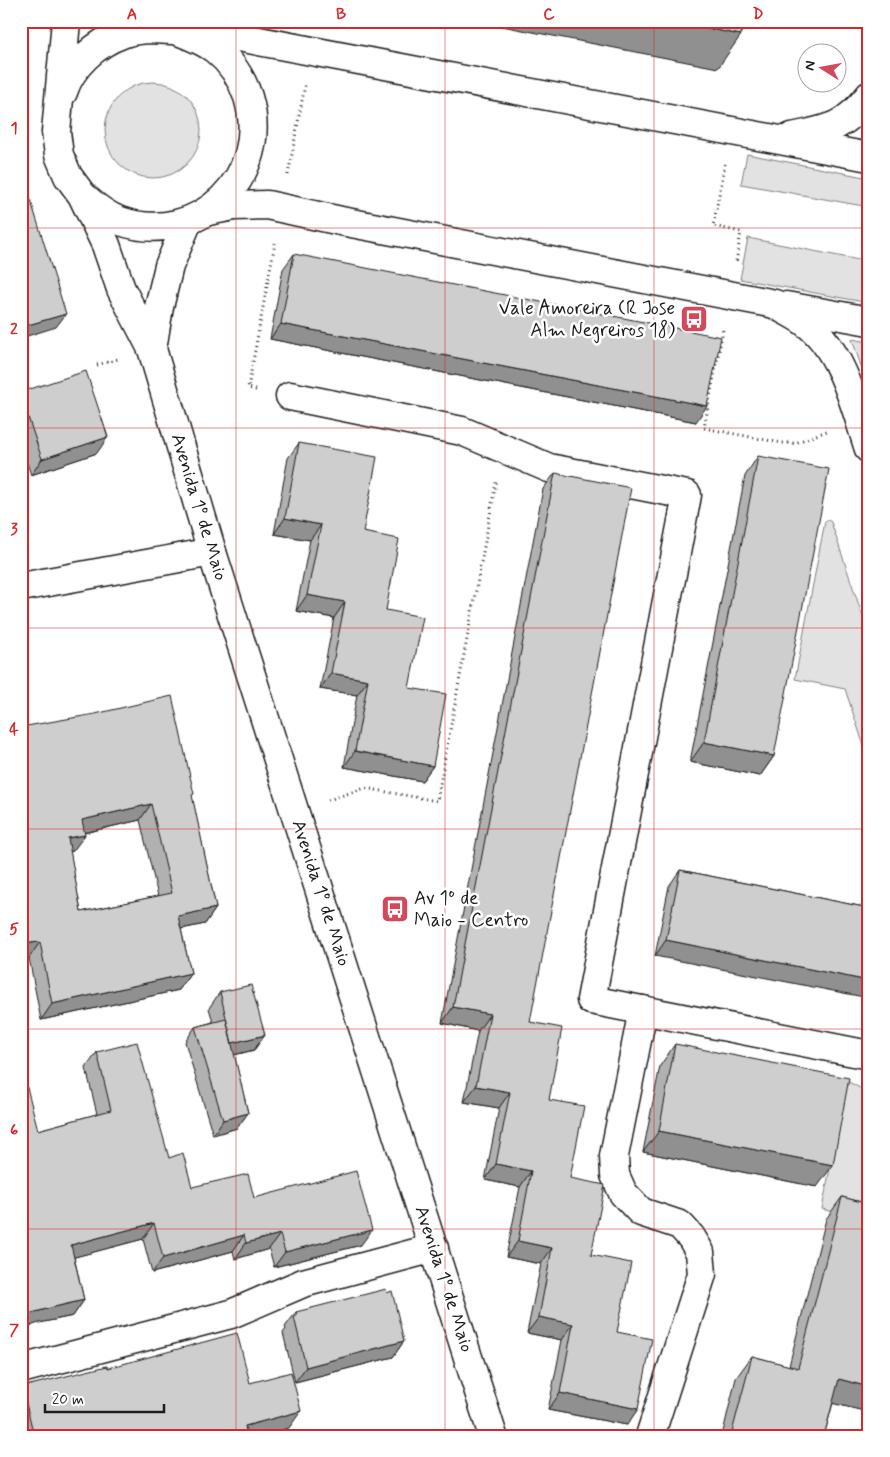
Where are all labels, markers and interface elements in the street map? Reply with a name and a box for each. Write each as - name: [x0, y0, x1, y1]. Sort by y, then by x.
- text: A: [127, 4, 137, 25]
- text: B: [336, 4, 346, 25]
- text: C: [543, 4, 555, 25]
- text: D: [752, 4, 764, 25]
- north arrow: [798, 42, 848, 92]
- text: N: [800, 59, 820, 72]
- text: 1: [10, 118, 18, 139]
- place label: Vale Amoreira (R Jose Alm Negreiros 18): [499, 296, 675, 344]
- bus stop icon: Vale Amoreira (R Jose Alm Negreiros 18): [679, 304, 709, 334]
- text: 2: [10, 319, 18, 340]
- street label: Avenida 1º de Maio: [165, 430, 233, 584]
- text: 3: [10, 519, 18, 540]
- text: 4: [9, 719, 19, 740]
- street label: Avenida 1º de Maio: [286, 817, 356, 969]
- place label: Av 1º de Maio - Centro: [414, 886, 528, 933]
- bus stop icon: Av 1º de Maio - Centro: [380, 894, 410, 924]
- text: 5: [9, 919, 19, 940]
- text: 6: [10, 1120, 18, 1141]
- street label: Avenida 1º de Maio: [409, 1203, 479, 1355]
- text: 7: [9, 1320, 19, 1341]
- scale bar: [45, 1382, 164, 1414]
- text: 20 m: [52, 1390, 84, 1410]

